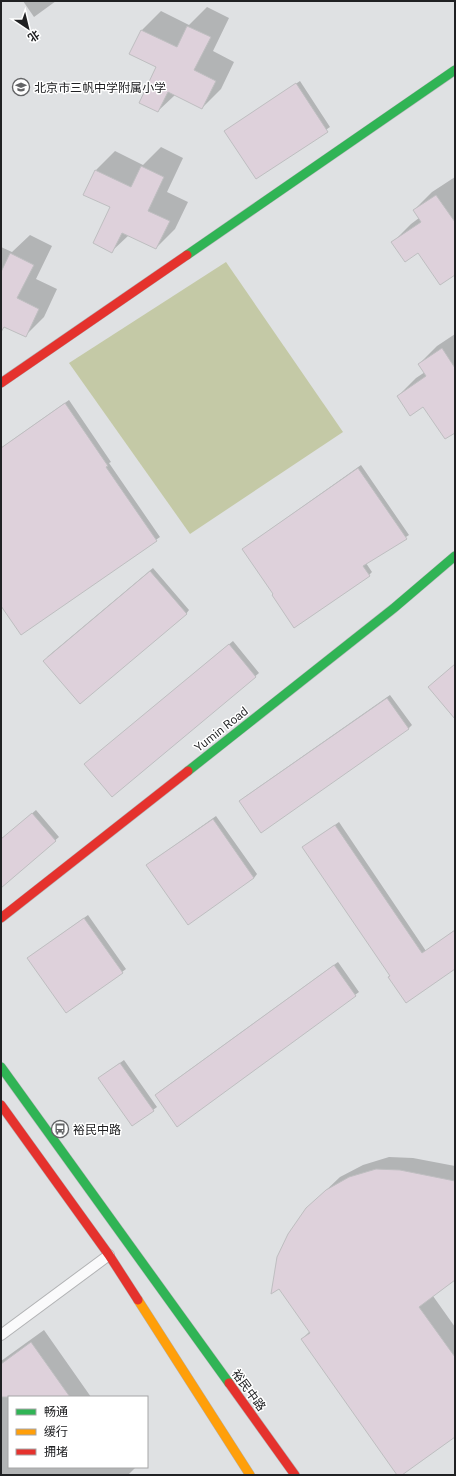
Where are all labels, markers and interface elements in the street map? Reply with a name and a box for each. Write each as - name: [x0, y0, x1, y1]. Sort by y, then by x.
- north arrow: [8, 8, 48, 48]
- text: 北: [25, 27, 42, 45]
- school or university icon: 北京市三帆中学附属小学: [11, 77, 31, 97]
- place label: 北京市三帆中学附属小学: [34, 80, 166, 95]
- street label: Yumin Road: [191, 703, 251, 755]
- bus stop icon: 裕民中路: [50, 1119, 70, 1139]
- place label: 裕民中路: [73, 1122, 121, 1137]
- street label: 裕民中路: [229, 1366, 269, 1414]
- legend: [8, 1396, 148, 1468]
- text: 畅通: [44, 1404, 68, 1419]
- text: 缓行: [44, 1424, 68, 1439]
- text: 拥堵: [44, 1444, 68, 1459]

